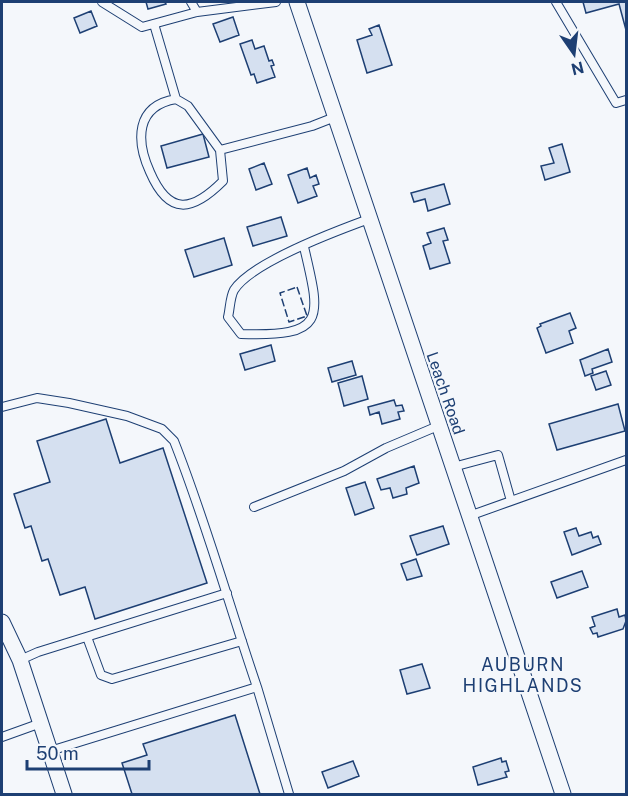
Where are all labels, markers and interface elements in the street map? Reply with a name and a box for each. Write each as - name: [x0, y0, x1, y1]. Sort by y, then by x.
- north arrow: [544, 24, 604, 84]
- text: N: [569, 57, 586, 79]
- street label: Leach Road: [422, 349, 469, 437]
- district label: AUBURN HIGHLANDS: [463, 654, 583, 696]
- scale bar: [27, 733, 148, 771]
- text: 50 m: [36, 743, 79, 764]

